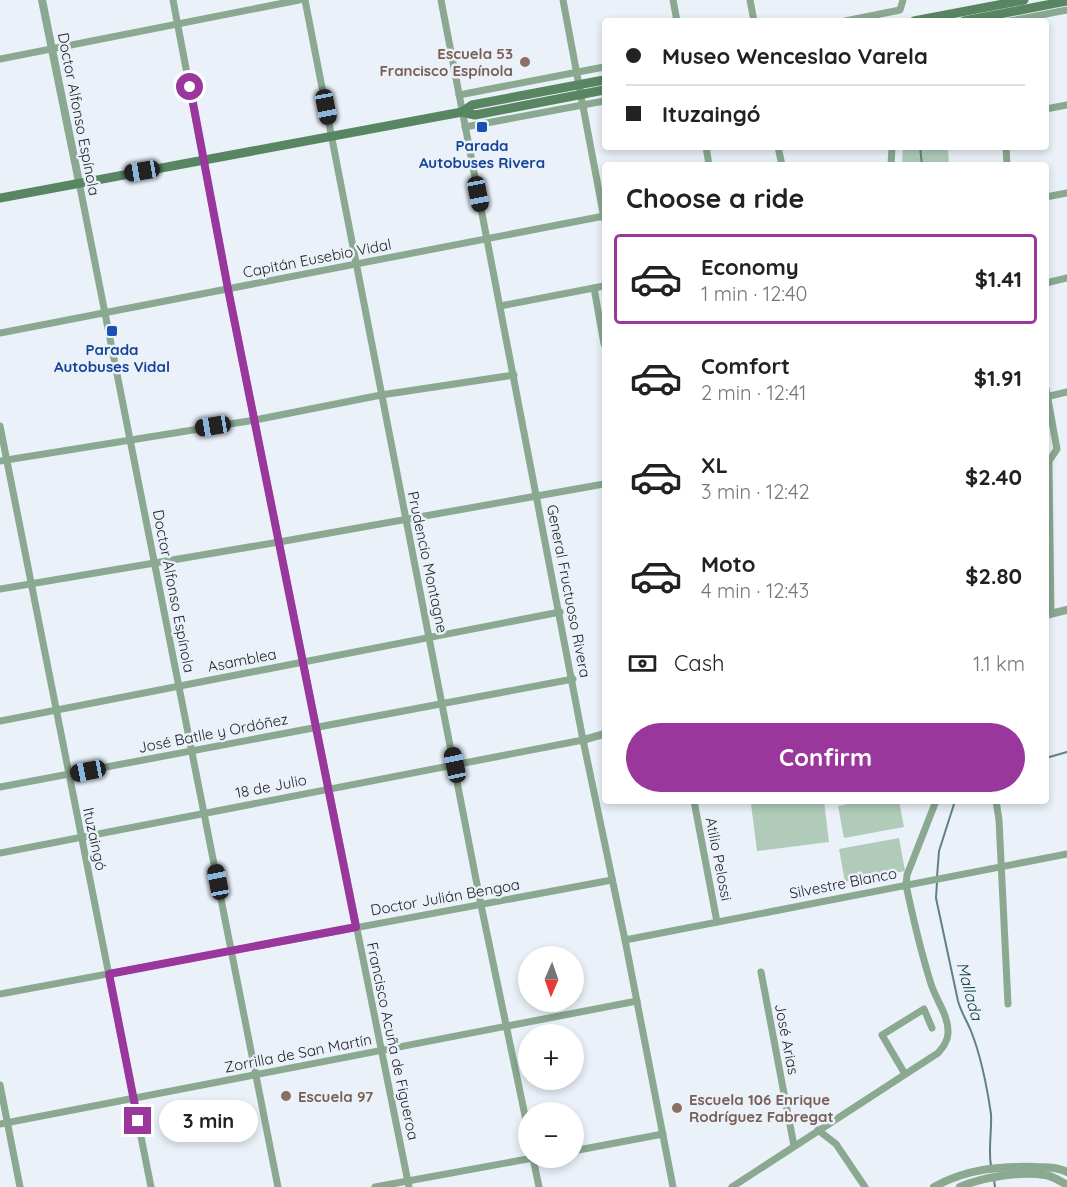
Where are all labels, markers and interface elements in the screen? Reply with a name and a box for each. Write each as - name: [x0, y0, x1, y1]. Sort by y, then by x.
- street label: Doctor Alfonso Espínola: [54, 31, 104, 197]
- text: Museo Wenceslao Varela: [662, 42, 928, 70]
- place label: Escuela 53 Francisco Espínola: [380, 44, 513, 80]
- marker: Escuela 53 Francisco Espínola: [518, 55, 532, 69]
- route start: [176, 73, 203, 100]
- car: [314, 88, 338, 126]
- text: Ituzaingó: [662, 100, 761, 128]
- marker: Parada Autobuses Rivera: [475, 120, 489, 134]
- place label: Parada Autobuses Rivera: [419, 136, 545, 172]
- car: [123, 159, 161, 183]
- car: [466, 175, 490, 213]
- text: Choose a ride: [626, 181, 804, 215]
- street label: Capitán Eusebio Vidal: [241, 234, 393, 282]
- icon: car: [629, 252, 683, 306]
- text: Economy: [701, 253, 799, 281]
- text: $1.41: [975, 265, 1022, 293]
- text: 1 min · 12:40: [701, 281, 807, 306]
- marker: Parada Autobuses Vidal: [105, 324, 119, 338]
- place label: Parada Autobuses Vidal: [54, 340, 170, 376]
- icon: car: [629, 351, 683, 405]
- text: Comfort: [701, 352, 790, 380]
- text: $1.91: [974, 364, 1022, 392]
- text: 2 min · 12:41: [701, 380, 806, 405]
- car: [194, 414, 232, 438]
- icon: car: [629, 450, 683, 504]
- text: XL: [701, 451, 728, 479]
- text: $2.40: [965, 463, 1022, 491]
- text: 3 min · 12:42: [701, 479, 810, 504]
- street label: Prudencio Montagne: [404, 489, 452, 635]
- street label: General Fructuoso Rivera: [543, 503, 595, 679]
- street label: Doctor Alfonso Espínola: [149, 508, 199, 674]
- icon: car: [629, 549, 683, 603]
- text: Moto: [701, 550, 755, 578]
- text: $2.80: [965, 562, 1022, 590]
- text: 4 min · 12:43: [701, 578, 809, 603]
- street label: Asamblea: [206, 644, 278, 676]
- icon: cash: [626, 647, 659, 680]
- text: Cash: [674, 649, 725, 677]
- text: 1.1 km: [973, 651, 1025, 676]
- street label: José Batlle y Ordóñez: [136, 709, 290, 757]
- button: Confirm: [626, 723, 1025, 792]
- car: [442, 746, 468, 784]
- car: [69, 759, 107, 783]
- street label: 18 de Julio: [234, 770, 308, 802]
- street label: Ituzaingó: [79, 806, 111, 872]
- street label: Atilio Pelossi: [702, 816, 736, 902]
- car: [206, 863, 230, 901]
- street label: Silvestre Blanco: [788, 863, 898, 903]
- street label: Doctor Julián Bengoa: [369, 874, 521, 920]
- street label: Francisco Acuña de Figueroa: [363, 940, 423, 1142]
- north arrow: [518, 946, 584, 1012]
- map controls: [518, 946, 584, 1168]
- water label: Mallada: [953, 960, 988, 1024]
- street label: José Arias: [771, 1002, 803, 1076]
- button: +: [518, 1024, 584, 1090]
- street label: Zorrilla de San Martín: [223, 1029, 373, 1077]
- place label: Escuela 97: [298, 1087, 373, 1106]
- marker: Escuela 97: [279, 1089, 293, 1103]
- place label: Escuela 106 Enrique Rodríguez Fabregat: [689, 1090, 834, 1126]
- callout: 3 min: [159, 1100, 258, 1142]
- marker: Escuela 106 Enrique Rodríguez Fabregat: [670, 1101, 684, 1115]
- button: −: [518, 1102, 584, 1168]
- route end: [124, 1107, 151, 1134]
- text: 3 min: [183, 1108, 234, 1133]

